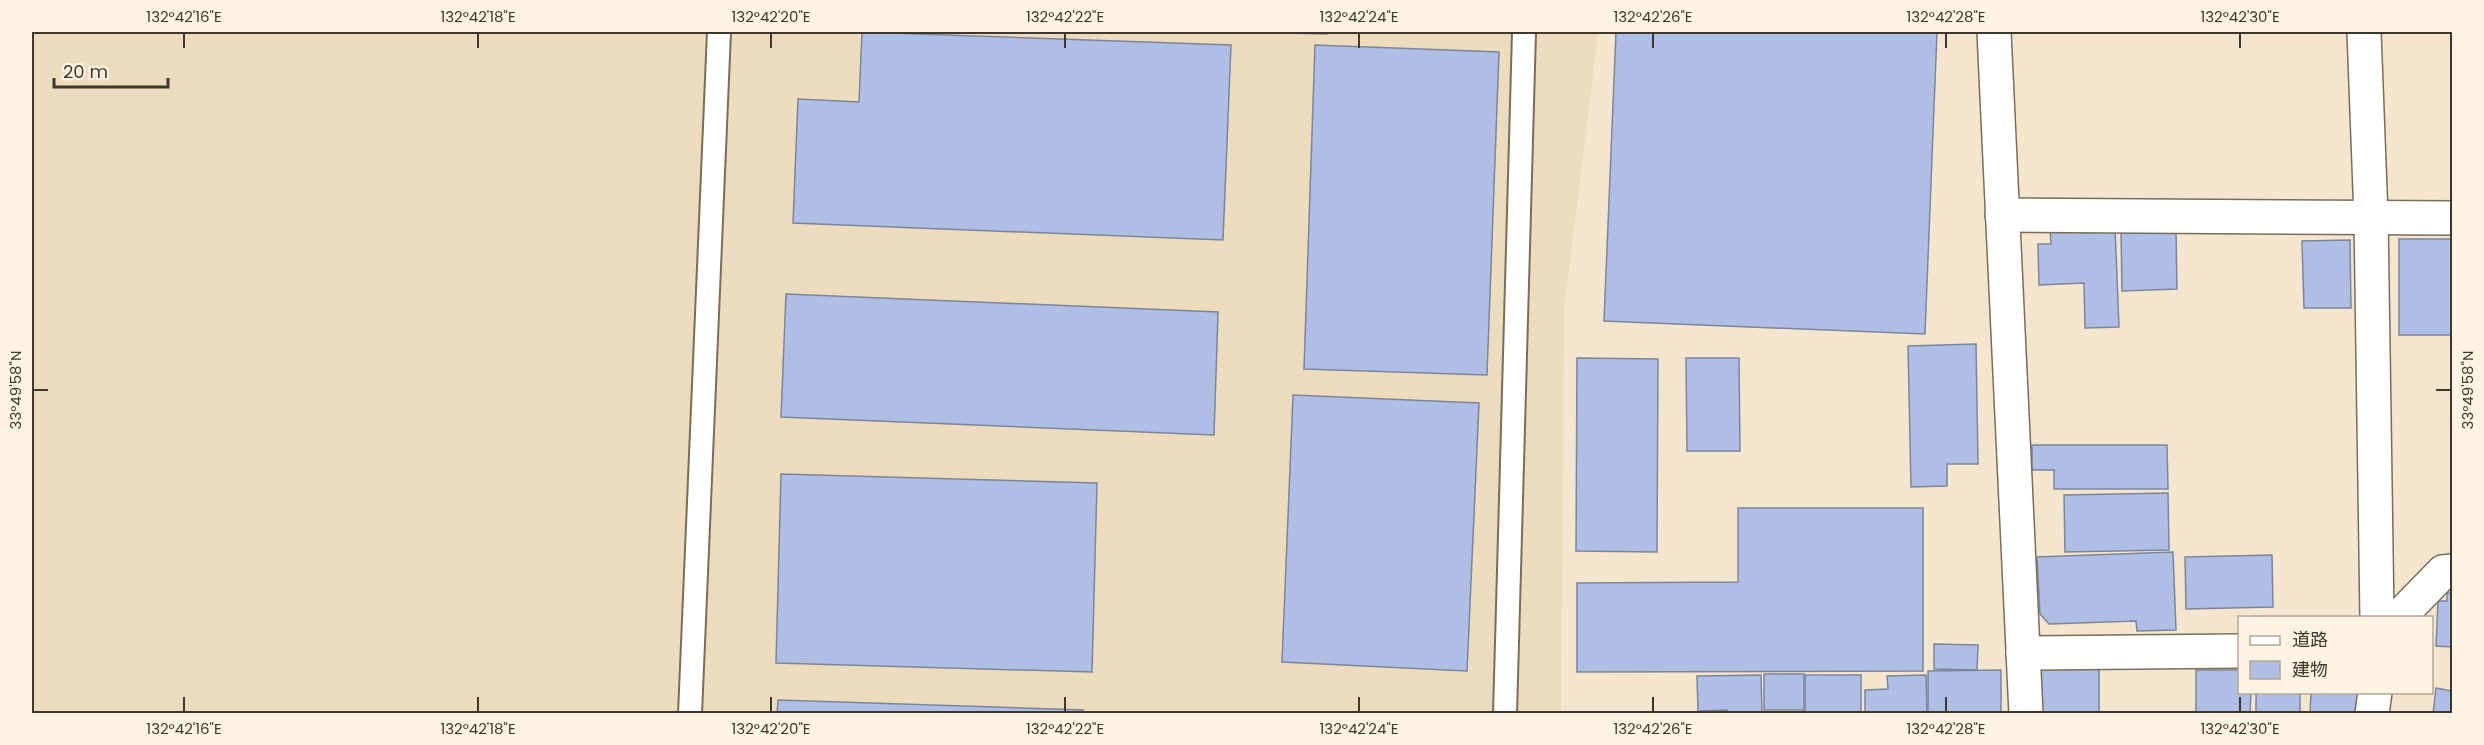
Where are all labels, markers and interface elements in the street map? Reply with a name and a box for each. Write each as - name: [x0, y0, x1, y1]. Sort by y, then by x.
- text: 132°42'16"E: [146, 6, 222, 27]
- text: 132°42'18"E: [440, 6, 516, 27]
- text: 132°42'20"E: [732, 6, 810, 27]
- text: 132°42'22"E: [1026, 6, 1104, 27]
- text: 132°42'24"E: [1320, 6, 1399, 27]
- text: 132°42'26"E: [1613, 6, 1693, 27]
- text: 132°42'28"E: [1906, 6, 1986, 27]
- text: 132°42'30"E: [2200, 6, 2280, 27]
- scale bar: [54, 51, 168, 89]
- text: 20 m: [63, 59, 108, 84]
- text: 33°49'58"N: [5, 351, 26, 429]
- text: 33°49'58"N: [2457, 351, 2478, 429]
- legend: [2238, 616, 2433, 694]
- text: 道路: [2292, 627, 2328, 652]
- text: 建物: [2292, 657, 2328, 682]
- text: 132°42'16"E: [146, 718, 222, 739]
- text: 132°42'18"E: [440, 718, 516, 739]
- text: 132°42'20"E: [732, 718, 810, 739]
- text: 132°42'22"E: [1026, 718, 1104, 739]
- text: 132°42'24"E: [1320, 718, 1399, 739]
- text: 132°42'26"E: [1613, 718, 1693, 739]
- text: 132°42'28"E: [1906, 718, 1986, 739]
- text: 132°42'30"E: [2200, 718, 2280, 739]

